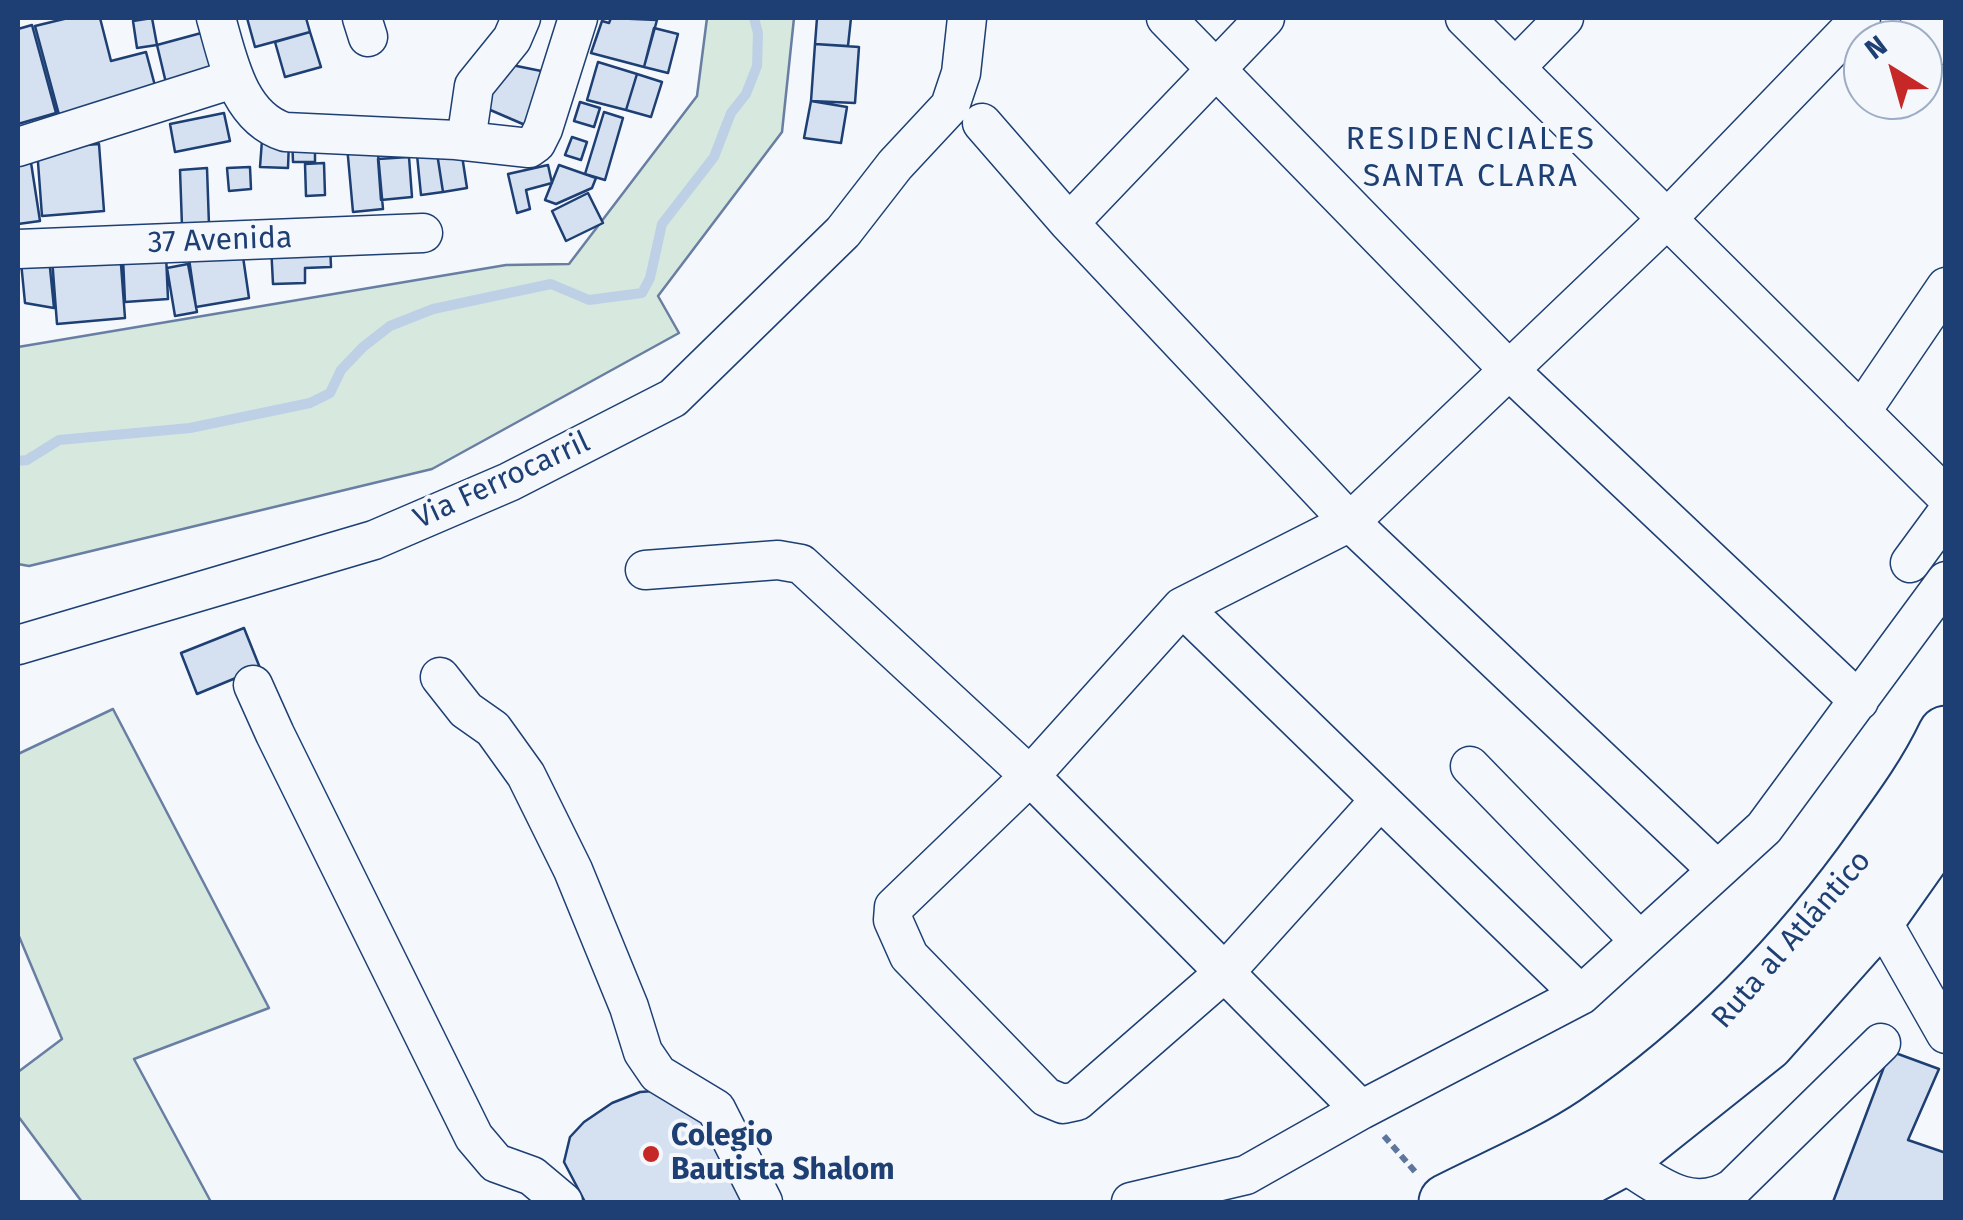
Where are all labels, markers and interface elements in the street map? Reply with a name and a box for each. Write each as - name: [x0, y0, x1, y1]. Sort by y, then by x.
- north arrow: [1843, 20, 1943, 120]
- text: N: [1858, 28, 1893, 66]
- district label: RESIDENCIALES SANTA CLARA: [1346, 121, 1596, 196]
- street label: 37 Avenida: [147, 220, 293, 262]
- street label: Via Ferrocarril: [408, 425, 596, 537]
- street label: Ruta al Atlántico: [1705, 844, 1879, 1036]
- place label: Colegio Bautista Shalom: [671, 1119, 895, 1190]
- marker: Colegio Bautista Shalom: [640, 1143, 662, 1165]

